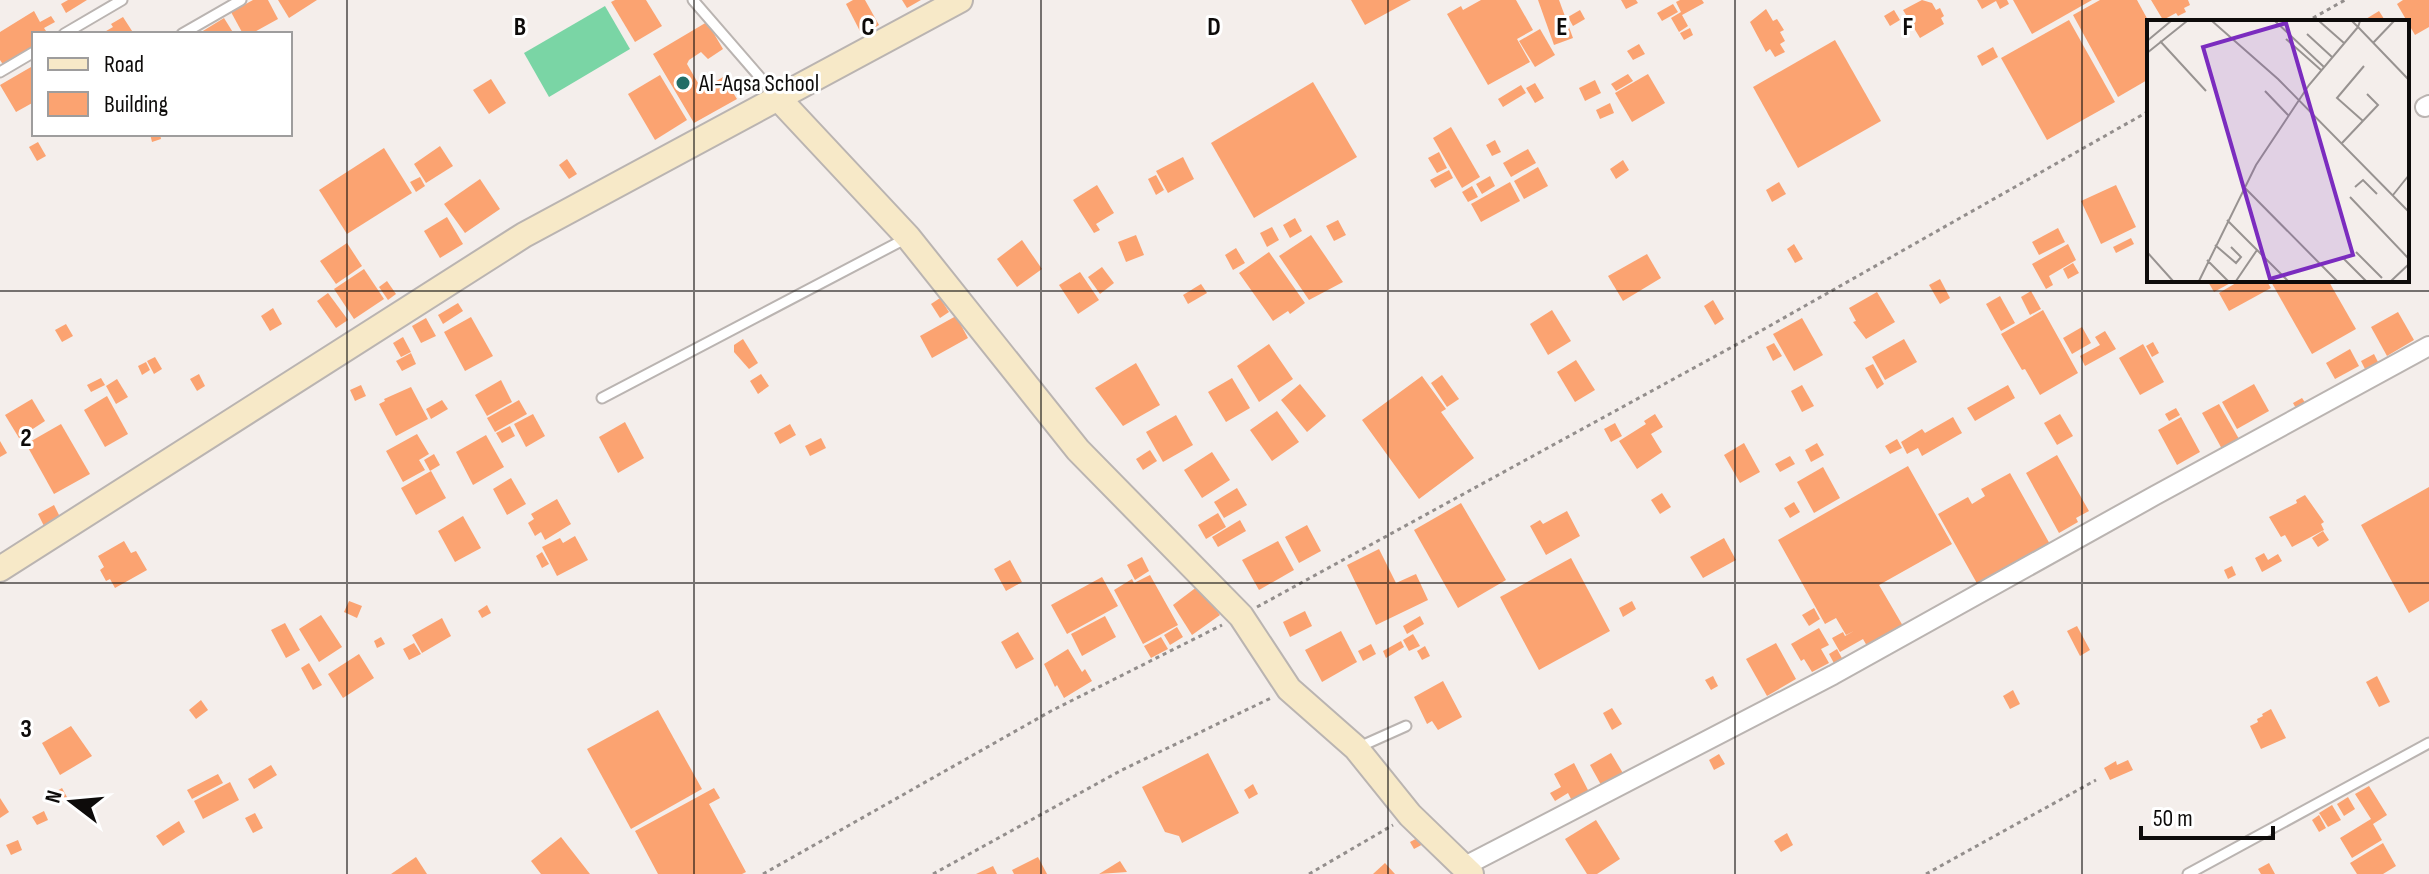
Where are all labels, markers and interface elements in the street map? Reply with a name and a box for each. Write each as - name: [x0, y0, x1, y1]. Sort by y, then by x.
- text: B: [514, 12, 526, 43]
- text: C: [861, 12, 875, 43]
- text: D: [1207, 12, 1221, 43]
- text: E: [1556, 12, 1568, 43]
- text: F: [1903, 12, 1914, 43]
- inset map: [2147, 20, 2409, 282]
- legend: [32, 32, 292, 136]
- text: Road: [104, 50, 144, 79]
- place label: Al-Aqsa School: [698, 69, 819, 98]
- marker: Al-Aqsa School: [674, 74, 692, 92]
- text: Building: [104, 90, 168, 119]
- text: 2: [20, 423, 32, 454]
- text: 3: [20, 714, 32, 745]
- north arrow: [32, 762, 112, 842]
- text: N: [40, 788, 69, 806]
- scale bar: [2141, 790, 2273, 840]
- text: 50 m: [2153, 804, 2193, 833]

